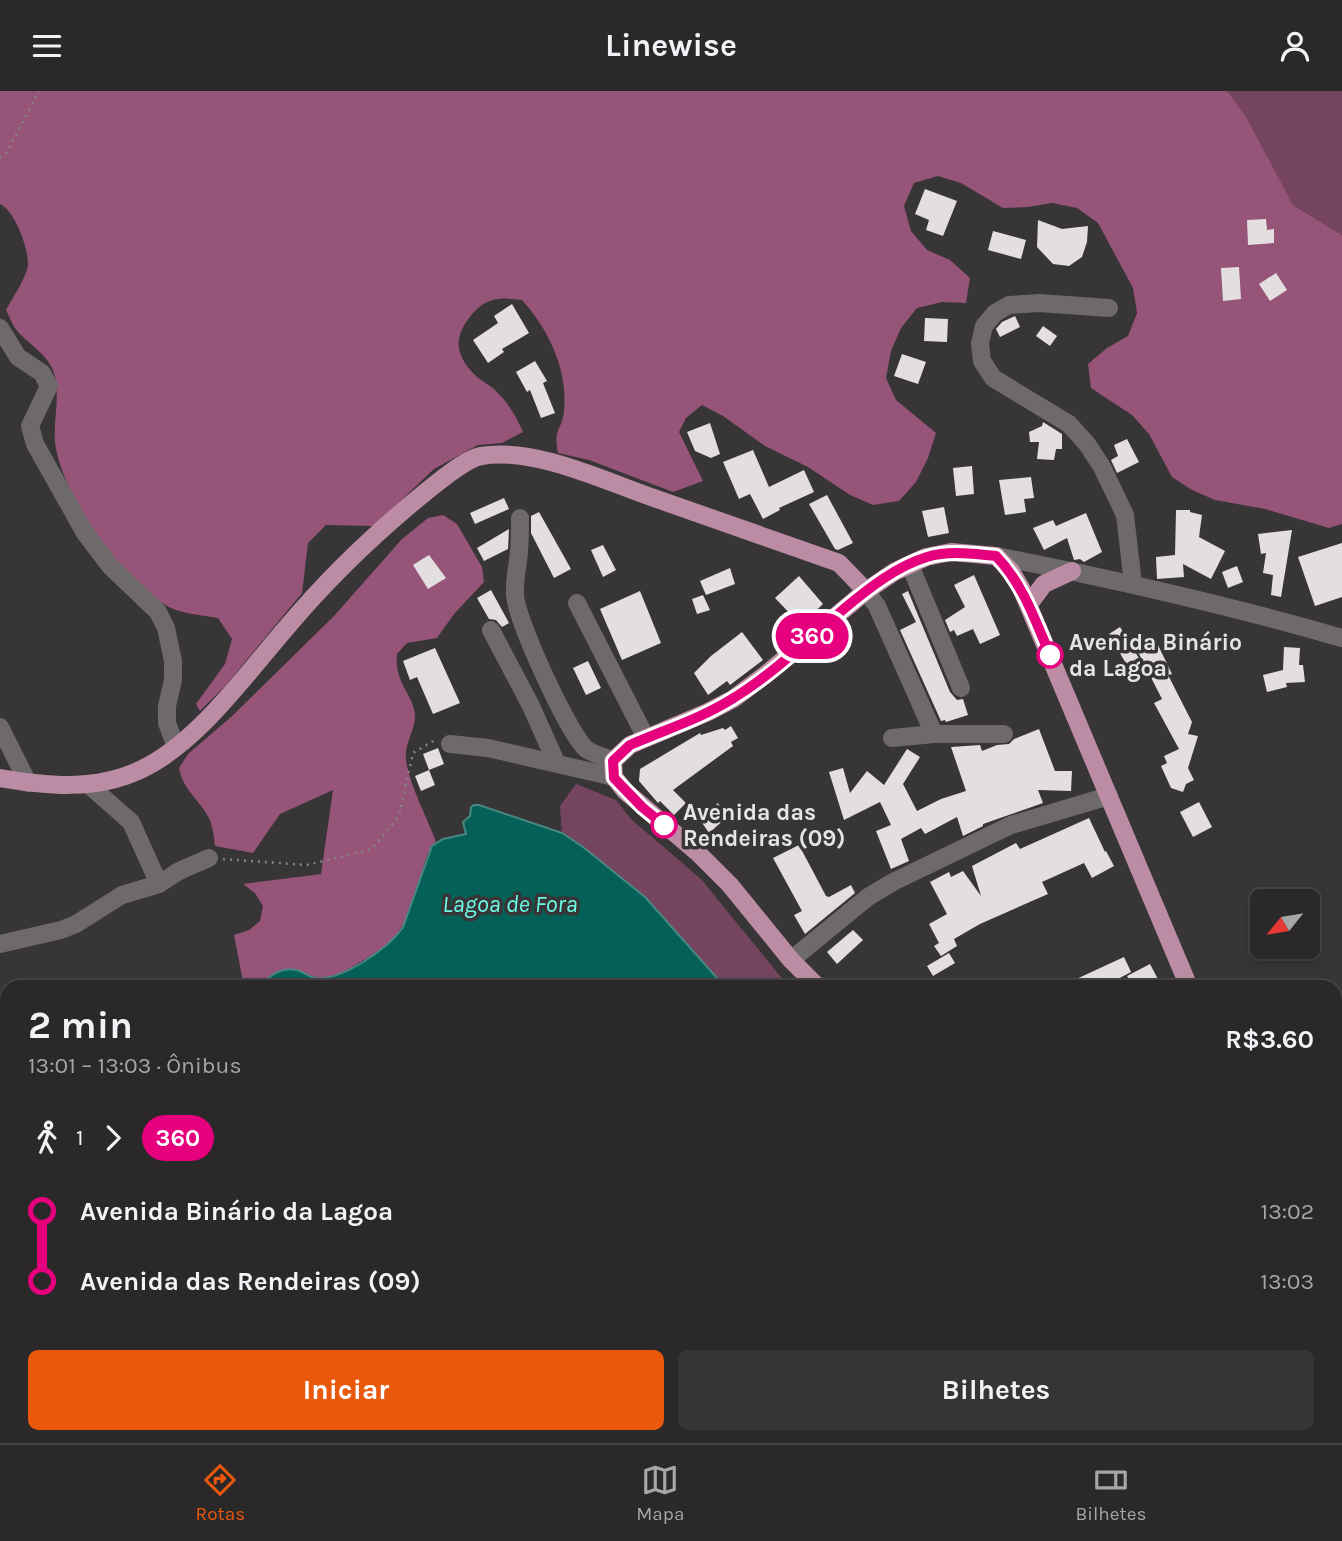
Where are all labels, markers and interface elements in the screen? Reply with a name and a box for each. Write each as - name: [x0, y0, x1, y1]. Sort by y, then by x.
- icon: menu: [28, 27, 66, 65]
- text: Linewise: [605, 27, 737, 64]
- icon: person: [1276, 27, 1314, 65]
- line badge: 360: [772, 613, 852, 659]
- text: 360: [790, 622, 834, 650]
- place label: Avenida Binário da Lagoa: [1069, 629, 1242, 682]
- marker: Avenida Binário da Lagoa: [1037, 642, 1063, 668]
- place label: Avenida das Rendeiras (09): [683, 799, 846, 852]
- marker: Avenida das Rendeiras (09): [651, 812, 677, 838]
- north arrow: [1250, 889, 1320, 959]
- map controls: [1250, 889, 1320, 959]
- water label: Lagoa de Fora: [442, 890, 578, 918]
- text: 2 min: [28, 1003, 133, 1048]
- text: R$3.60: [1225, 1024, 1314, 1055]
- text: 13:01 – 13:03 · Ônibus: [28, 1052, 242, 1079]
- icon: walk: [28, 1119, 66, 1157]
- icon: forward: [94, 1119, 132, 1157]
- text: 1: [76, 1124, 84, 1151]
- text: 360: [156, 1124, 200, 1152]
- text: Avenida Binário da Lagoa: [80, 1196, 393, 1227]
- text: 13:02: [1261, 1198, 1314, 1225]
- text: Avenida das Rendeiras (09): [80, 1266, 421, 1297]
- text: 13:03: [1260, 1268, 1314, 1295]
- button: Iniciar: [28, 1350, 664, 1430]
- button: Bilhetes: [678, 1350, 1314, 1430]
- tab: Rotas: [196, 1461, 245, 1525]
- tab: Mapa: [636, 1461, 684, 1525]
- tab: Bilhetes: [1076, 1461, 1146, 1525]

